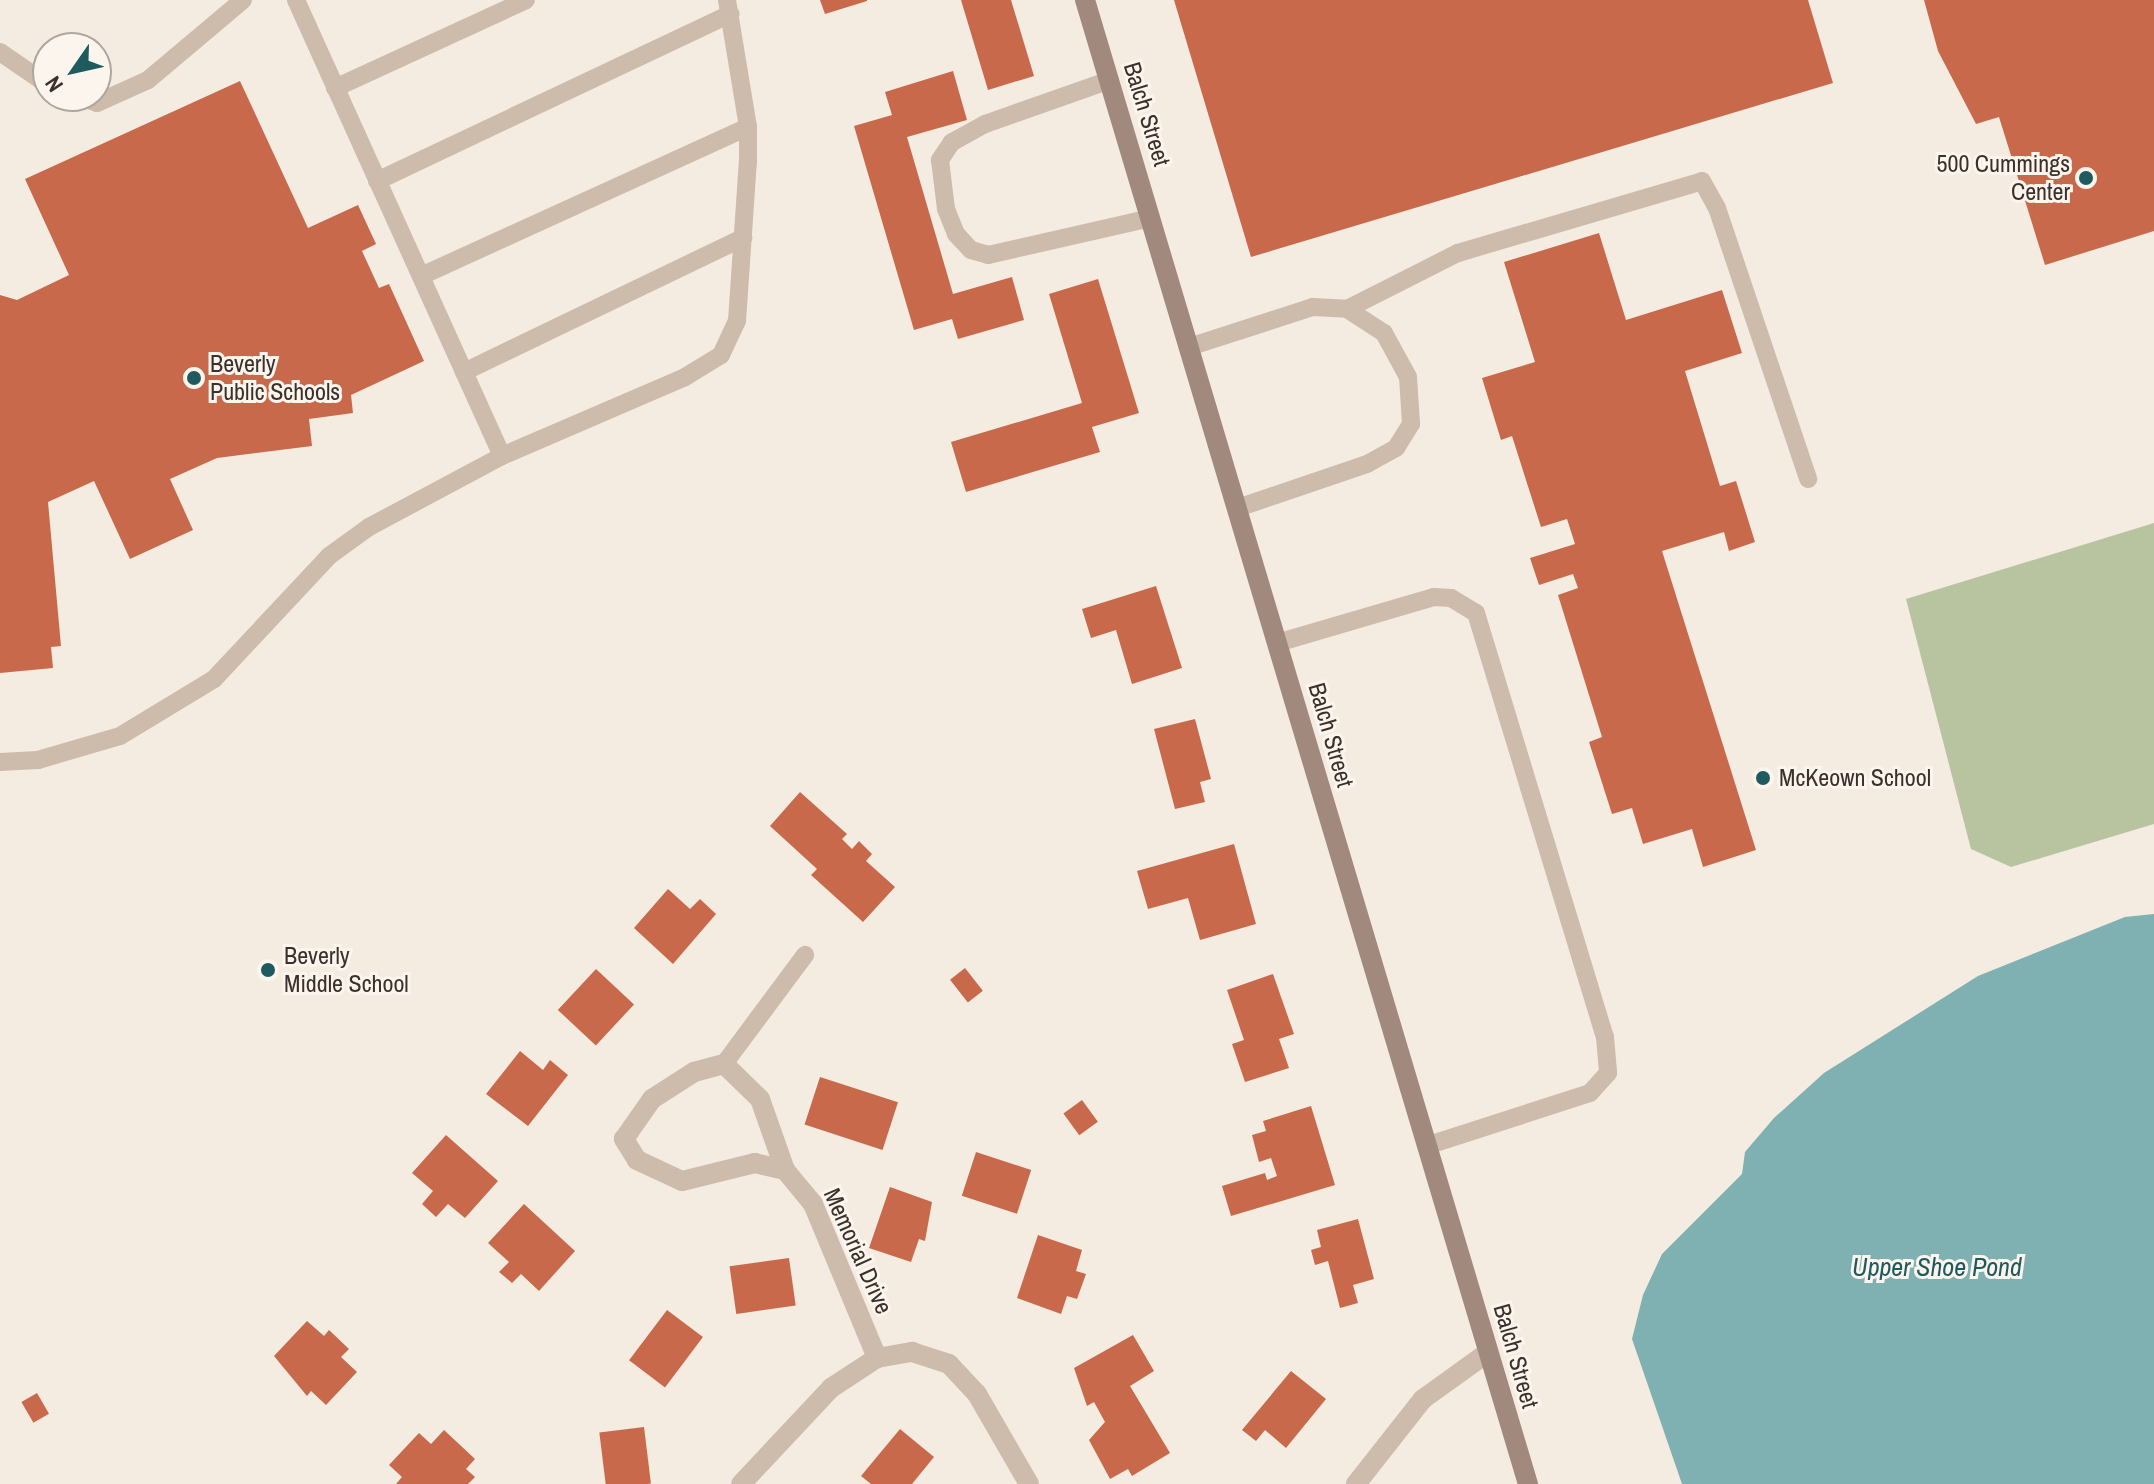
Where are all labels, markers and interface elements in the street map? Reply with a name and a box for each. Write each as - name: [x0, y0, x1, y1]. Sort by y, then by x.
- north arrow: [32, 32, 112, 112]
- street label: Balch Street: [1118, 59, 1176, 169]
- text: N: [38, 71, 70, 98]
- place label: 500 Cummings Center: [1937, 150, 2070, 206]
- marker: 500 Cummings Center: [2077, 169, 2095, 187]
- place label: Beverly Public Schools: [210, 350, 340, 406]
- marker: Beverly Public Schools: [185, 369, 203, 387]
- street label: Balch Street: [1302, 680, 1360, 790]
- place label: McKeown School: [1779, 764, 1931, 792]
- marker: McKeown School: [1754, 769, 1772, 787]
- place label: Beverly Middle School: [284, 942, 409, 998]
- marker: Beverly Middle School: [259, 961, 277, 979]
- street label: Memorial Drive: [817, 1184, 899, 1318]
- water label: Upper Shoe Pond: [1852, 1251, 2022, 1283]
- street label: Balch Street: [1487, 1301, 1545, 1411]

